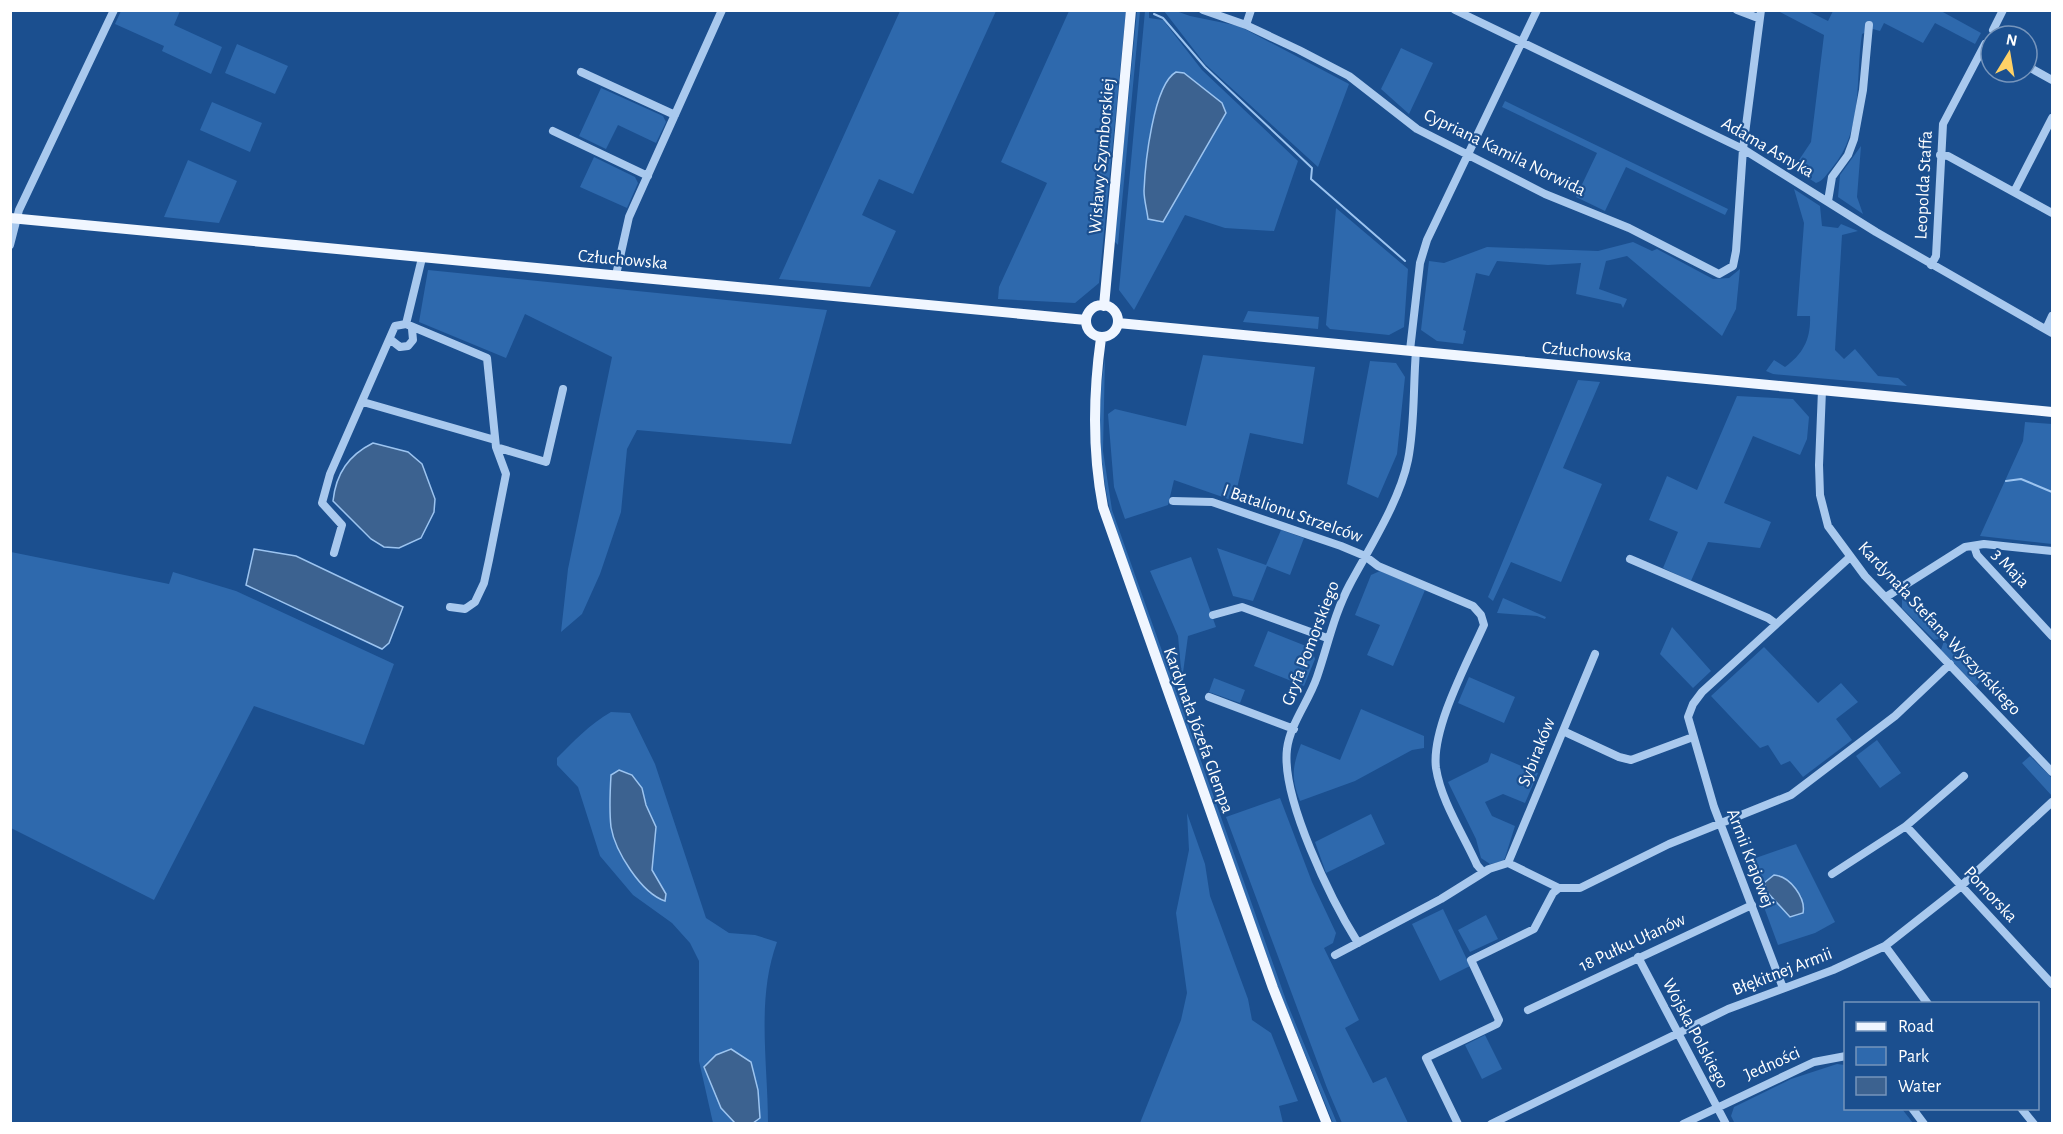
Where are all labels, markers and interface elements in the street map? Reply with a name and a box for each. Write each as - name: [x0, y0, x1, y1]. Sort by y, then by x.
- north arrow: [1979, 24, 2039, 84]
- text: N: [2005, 31, 2019, 49]
- street label: Wisławy Szymborskiej: [1086, 77, 1118, 235]
- street label: Cypriana Kamila Norwida: [1421, 106, 1588, 200]
- street label: Adama Asnyka: [1718, 114, 1817, 181]
- street label: Leopolda Staffa: [1912, 130, 1936, 240]
- street label: Człuchowska: [577, 247, 669, 273]
- street label: Człuchowska: [1541, 339, 1633, 365]
- street label: I Batalionu Strzelców: [1221, 482, 1365, 546]
- street label: Kardynała Stefana Wyszyńskiego: [1854, 539, 2024, 719]
- street label: 3 Maja: [1988, 546, 2032, 592]
- street label: Gryfa Pomorskiego: [1279, 578, 1343, 708]
- street label: Kardynała Józefa Glempa: [1160, 645, 1236, 816]
- street label: Sybiraków: [1515, 716, 1559, 789]
- street label: Armii Krajowej: [1723, 807, 1777, 910]
- street label: Pomorska: [1960, 863, 2020, 926]
- street label: 18 Pułku Ułanów: [1576, 910, 1688, 975]
- street label: Błękitnej Armii: [1730, 945, 1835, 999]
- street label: Wojska Polskiego: [1659, 976, 1732, 1091]
- legend: [1844, 1002, 2039, 1110]
- text: Road: [1898, 1018, 1934, 1036]
- street label: Jedności: [1742, 1044, 1803, 1084]
- text: Park: [1898, 1048, 1930, 1066]
- text: Water: [1898, 1078, 1941, 1096]

